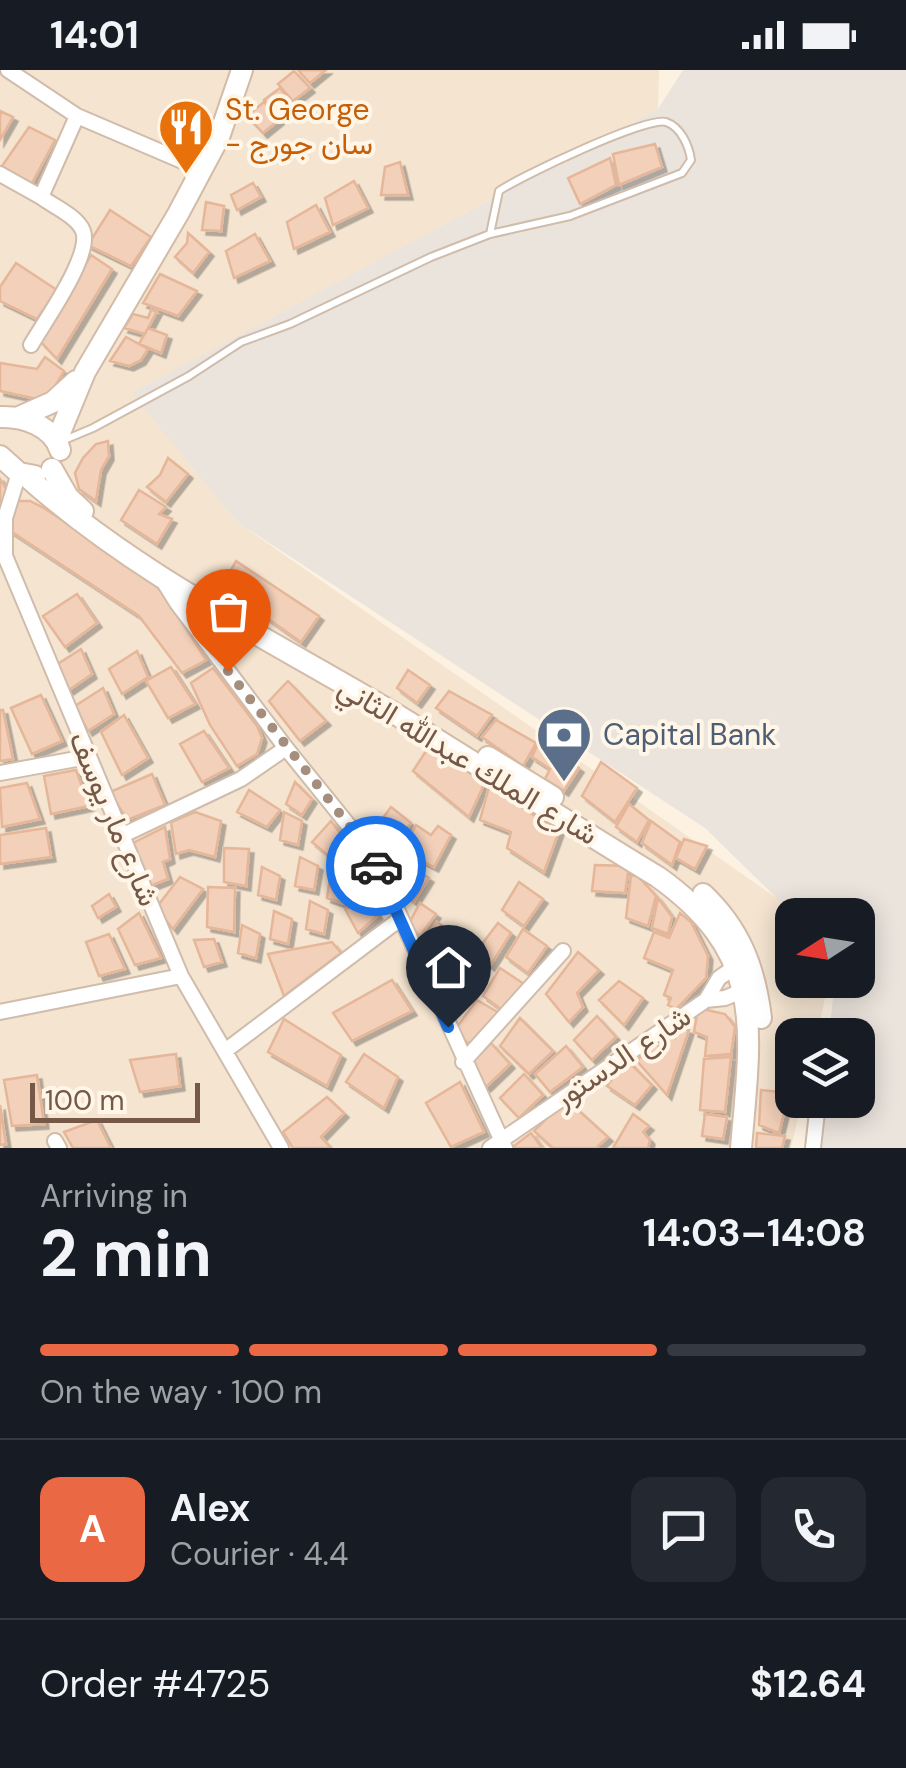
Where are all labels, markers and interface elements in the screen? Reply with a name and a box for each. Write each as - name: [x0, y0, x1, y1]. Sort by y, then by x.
- text: 14:01: [50, 10, 139, 60]
- place label: St. George - سان جورج: [225, 90, 373, 164]
- restaurant icon: St. George - سان جورج: [156, 97, 216, 176]
- pin: [186, 569, 271, 672]
- icon: bag: [201, 584, 256, 639]
- street label: شارع الملك عبدالله الثاني: [329, 667, 605, 858]
- bank icon: Capital Bank: [534, 705, 594, 784]
- place label: Capital Bank: [603, 715, 776, 754]
- street label: شارع مار يوسف: [59, 725, 169, 913]
- courier: [326, 816, 426, 916]
- icon: car: [349, 839, 404, 894]
- north arrow: [775, 898, 875, 998]
- map controls: [775, 898, 875, 1118]
- pin: [406, 925, 491, 1028]
- icon: home: [421, 940, 476, 995]
- street label: شارع الدستور: [545, 996, 699, 1118]
- button: layers: [775, 1018, 875, 1118]
- scale bar: [30, 1078, 200, 1122]
- text: 100 m: [45, 1082, 124, 1119]
- text: Arriving in: [40, 1175, 188, 1217]
- text: 14:03–14:08: [643, 1208, 866, 1258]
- text: 2 min: [40, 1212, 212, 1296]
- text: On the way · 100 m: [40, 1371, 322, 1413]
- button: chat: [631, 1477, 736, 1582]
- button: phone: [761, 1477, 866, 1582]
- text: Alex: [170, 1483, 250, 1533]
- text: A: [79, 1504, 106, 1554]
- text: Courier · 4.4: [170, 1533, 348, 1575]
- text: Order #4725: [40, 1659, 270, 1709]
- text: $12.64: [750, 1659, 866, 1709]

